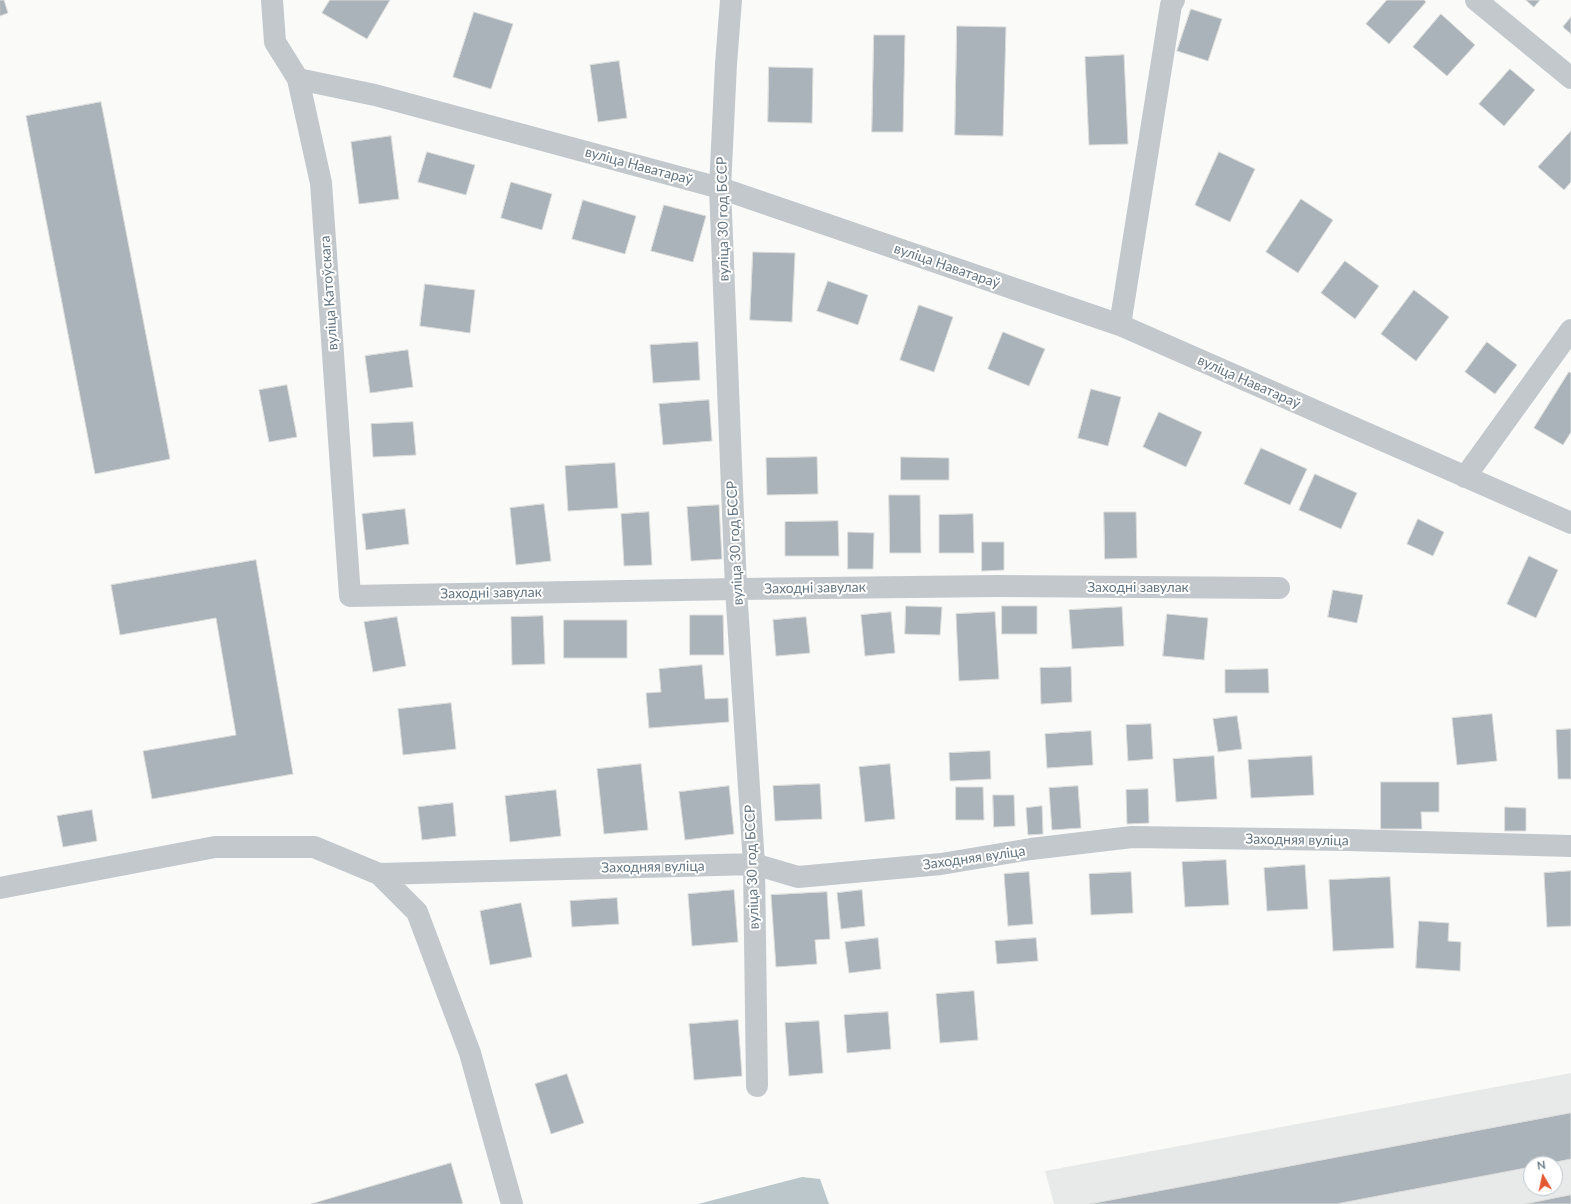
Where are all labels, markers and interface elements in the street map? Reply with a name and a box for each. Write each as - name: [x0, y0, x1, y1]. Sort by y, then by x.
- street label: вуліца Наватараў: [583, 144, 695, 188]
- street label: вуліца 30 год БССР: [714, 157, 732, 281]
- street label: вуліца Катоўскага: [317, 235, 341, 351]
- street label: вуліца Наватараў: [892, 240, 1002, 292]
- street label: вуліца Наватараў: [1195, 352, 1303, 412]
- street label: вуліца 30 год БССР: [723, 480, 747, 606]
- street label: Заходні завулак: [764, 579, 866, 597]
- street label: Заходні завулак: [1087, 579, 1189, 595]
- street label: Заходні завулак: [440, 584, 542, 602]
- street label: вуліца 30 год БССР: [741, 804, 763, 930]
- street label: Заходняя вуліца: [1245, 831, 1349, 849]
- street label: Заходняя вуліца: [922, 842, 1026, 874]
- street label: Заходняя вуліца: [601, 858, 705, 876]
- north arrow: [1523, 1156, 1563, 1196]
- text: N: [1536, 1158, 1546, 1172]

